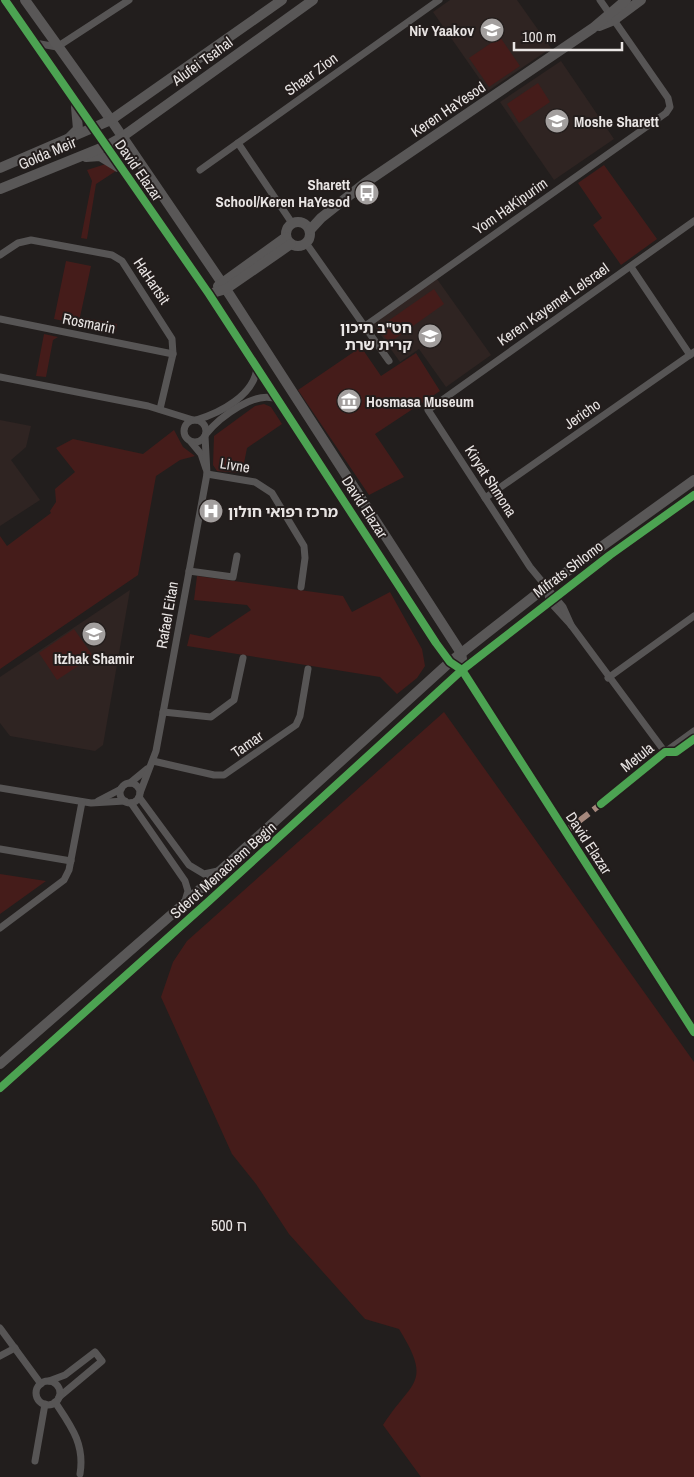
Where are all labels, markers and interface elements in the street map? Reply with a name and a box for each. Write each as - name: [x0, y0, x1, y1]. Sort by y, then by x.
- school or university icon: Niv Yaakov: [479, 17, 505, 43]
- place label: Niv Yaakov: [409, 20, 474, 41]
- scale bar: [514, 20, 622, 52]
- text: 100 m: [522, 26, 556, 47]
- street label: Alufei Tsahal: [166, 32, 237, 91]
- street label: Shaar Zion: [280, 48, 342, 100]
- street label: Keren HaYesod: [407, 76, 489, 142]
- school or university icon: Moshe Sharett: [544, 108, 570, 134]
- place label: Moshe Sharett: [574, 111, 659, 132]
- street label: Golda Meir: [15, 131, 79, 175]
- street label: David Elazar: [110, 135, 168, 205]
- street label: Yom HaKipurim: [469, 173, 551, 239]
- place label: Sharett School/Keren HaYesod: [216, 174, 350, 212]
- bus stop icon: Sharett School/Keren HaYesod: [354, 180, 380, 206]
- street label: HaHartsit: [129, 254, 176, 309]
- street label: Keren Kayemet LeIsrael: [493, 258, 613, 350]
- street label: Rosmarin: [61, 308, 117, 338]
- place label: חט"ב תיכון קרית שרת: [340, 317, 412, 355]
- school or university icon: חט"ב תיכון קרית שרת: [417, 323, 443, 349]
- museum icon: Hosmasa Museum: [336, 388, 362, 414]
- place label: Hosmasa Museum: [366, 391, 474, 412]
- street label: Jericho: [559, 394, 605, 434]
- street label: Kiryat Shmona: [460, 441, 522, 521]
- street label: Livne: [218, 452, 252, 478]
- street label: David Elazar: [337, 472, 393, 542]
- hospital icon: מרכז רפואי חולון: [198, 498, 224, 524]
- place label: מרכז רפואי חולון: [228, 501, 339, 522]
- street label: Mifrats Shlomo: [529, 536, 607, 602]
- street label: Rafael Eitan: [151, 580, 183, 650]
- school or university icon: Itzhak Shamir: [81, 621, 107, 647]
- place label: Itzhak Shamir: [54, 648, 134, 669]
- street label: Tamar: [227, 726, 267, 762]
- street label: Metula: [616, 737, 658, 777]
- street label: David Elazar: [561, 808, 617, 878]
- street label: Sderot Menachem Begin: [165, 817, 281, 923]
- district label: ח 500: [211, 1214, 247, 1236]

